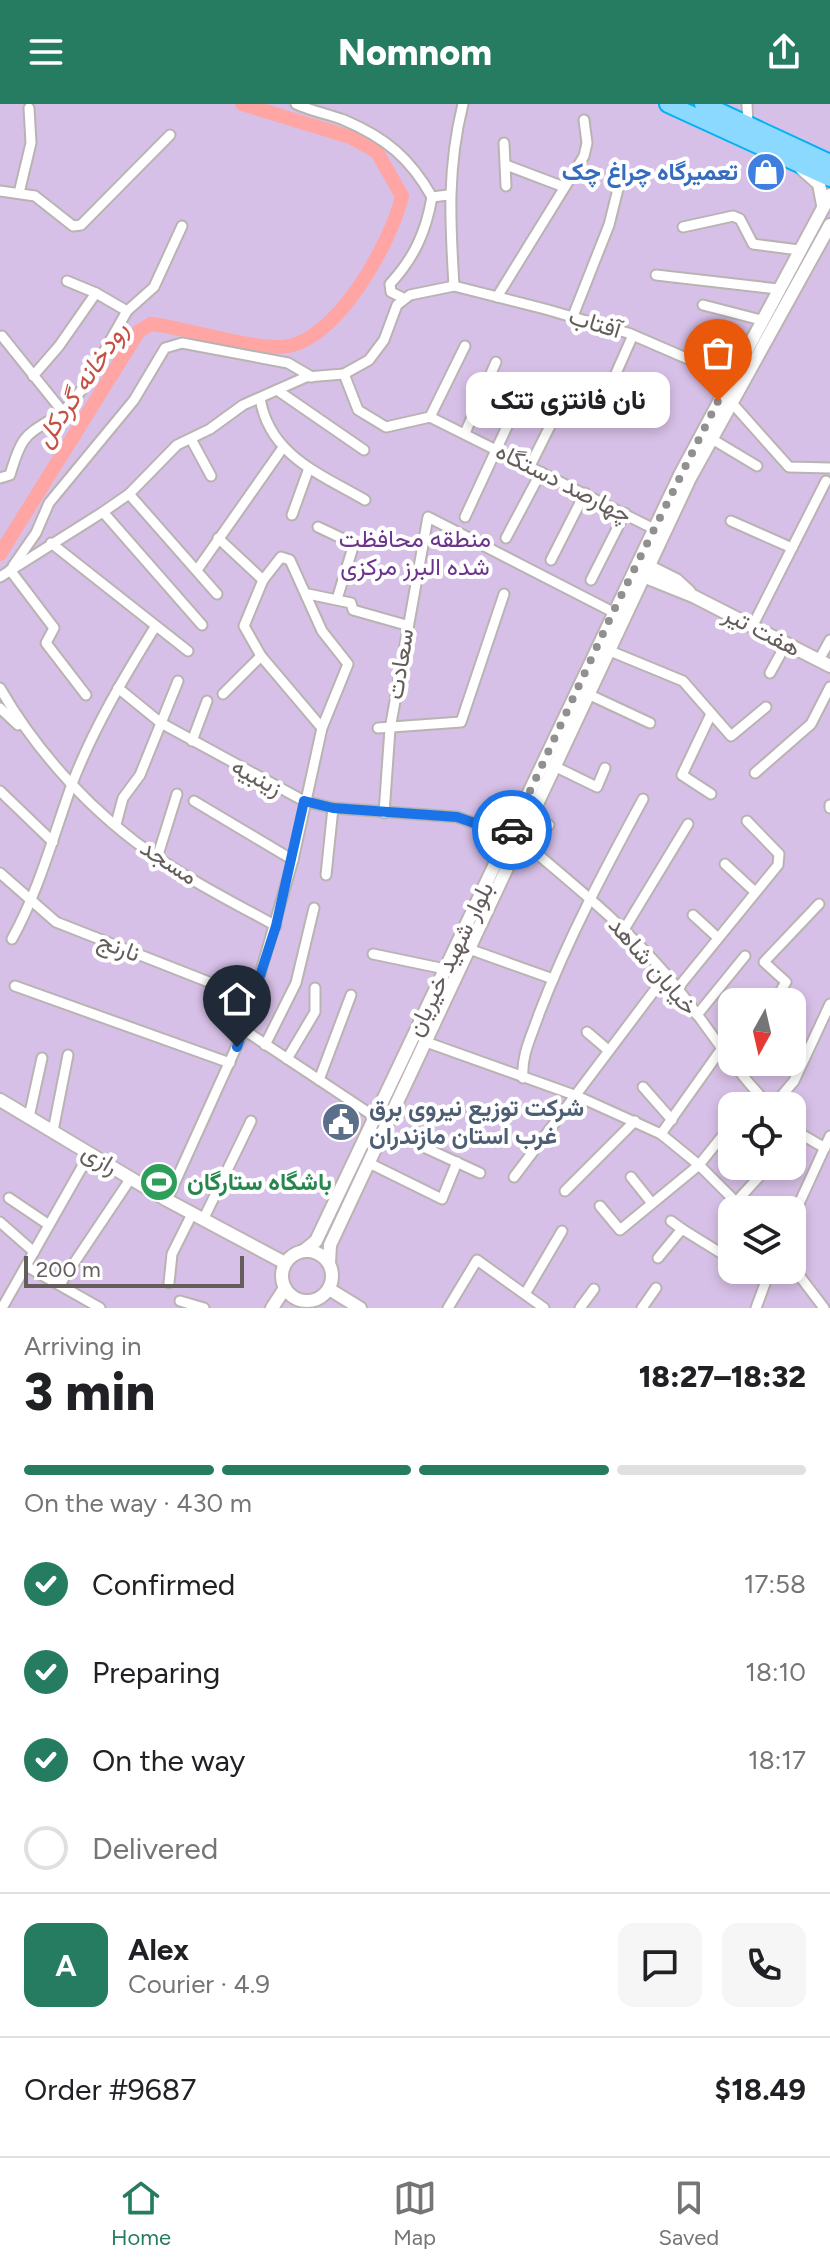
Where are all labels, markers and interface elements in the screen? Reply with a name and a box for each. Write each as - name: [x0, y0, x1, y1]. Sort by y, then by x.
- icon: menu: [24, 30, 68, 74]
- icon: share: [762, 30, 806, 74]
- text: Nomnom: [338, 31, 492, 74]
- shop icon: تعمیرگاه چراغ چک: [745, 151, 787, 193]
- place label: تعمیرگاه چراغ چک: [562, 157, 738, 188]
- street label: آفتاب: [566, 301, 627, 345]
- water label: رودخانه گردکل: [27, 315, 135, 453]
- pin: [684, 319, 752, 401]
- icon: bag: [696, 331, 740, 375]
- callout: نان فانتزی تتک: [466, 373, 670, 429]
- text: نان فانتزی تتک: [490, 384, 646, 416]
- street label: چهارصد دستگاه: [490, 436, 637, 531]
- park label: منطقه محافظت شده البرز مرکزی: [339, 524, 491, 582]
- street label: هفت تیر: [717, 598, 806, 663]
- street label: سعادت: [380, 626, 419, 701]
- street label: زینبیه: [226, 751, 288, 803]
- courier: [472, 790, 552, 870]
- icon: car: [490, 808, 534, 852]
- street label: مسجد: [135, 832, 203, 891]
- street label: بلوار شهید خیریان: [400, 877, 500, 1041]
- street label: خیابان شاهد: [603, 910, 704, 1021]
- street label: نارنج: [93, 925, 144, 971]
- pin: [203, 965, 271, 1047]
- icon: home: [215, 977, 259, 1021]
- north arrow: [718, 988, 806, 1076]
- map controls: [718, 988, 806, 1284]
- button: locate: [718, 1092, 806, 1180]
- place label: شرکت توزیع نیروی برق غرب استان مازندران: [369, 1093, 584, 1151]
- public building icon: شرکت توزیع نیروی برق غرب استان مازندران: [320, 1101, 362, 1143]
- street label: رازی: [76, 1137, 124, 1181]
- sports icon: باشگاه ستارگان: [138, 1161, 180, 1203]
- place label: باشگاه ستارگان: [187, 1167, 332, 1197]
- button: layers: [718, 1196, 806, 1284]
- scale bar: [24, 1252, 244, 1288]
- text: 200 m: [36, 1256, 101, 1283]
- text: Arriving in: [24, 1330, 142, 1362]
- text: 18:27–18:32: [639, 1358, 806, 1395]
- text: 3 min: [24, 1361, 155, 1423]
- text: On the way · 430 m: [24, 1487, 252, 1519]
- icon: check: [24, 1562, 68, 1606]
- text: Confirmed: [92, 1566, 235, 1603]
- text: 17:58: [744, 1568, 806, 1600]
- icon: check: [24, 1650, 68, 1694]
- text: Preparing: [92, 1654, 220, 1691]
- text: 18:10: [745, 1656, 806, 1688]
- icon: check: [24, 1738, 68, 1782]
- text: On the way: [92, 1742, 245, 1779]
- text: 18:17: [748, 1744, 806, 1776]
- text: Delivered: [92, 1830, 218, 1867]
- button: chat: [618, 1923, 702, 2007]
- button: phone: [722, 1923, 806, 2007]
- text: Alex: [128, 1931, 189, 1968]
- text: A: [55, 1947, 77, 1984]
- text: Courier · 4.9: [128, 1968, 270, 2000]
- text: Order #9687: [24, 2071, 196, 2108]
- text: $18.49: [715, 2071, 806, 2108]
- tab: Home: [111, 2176, 171, 2251]
- tab: Map: [393, 2176, 437, 2251]
- tab: Saved: [658, 2176, 719, 2251]

